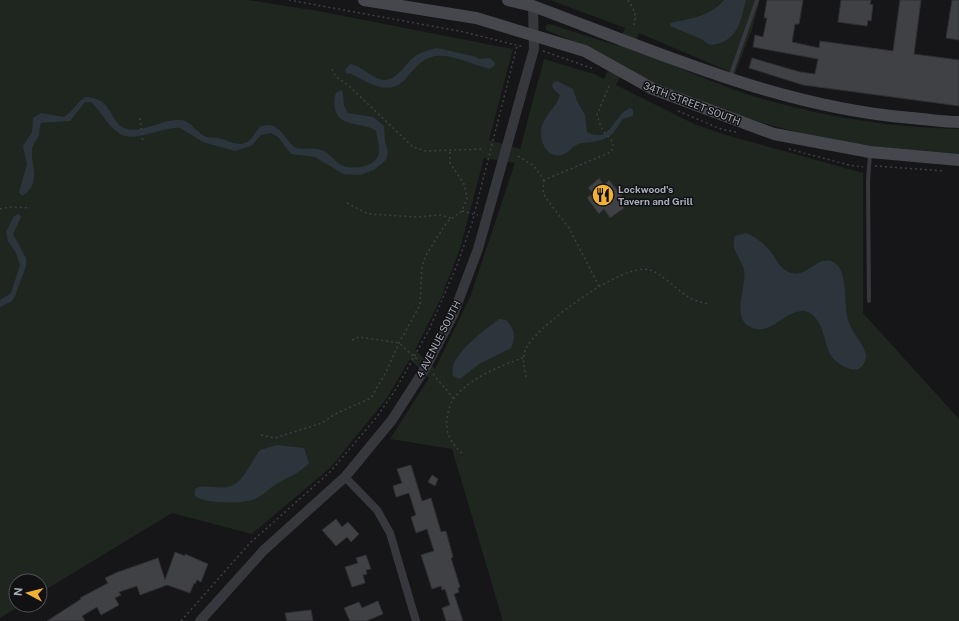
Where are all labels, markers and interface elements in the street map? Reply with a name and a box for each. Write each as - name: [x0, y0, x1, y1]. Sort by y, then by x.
- street label: 34TH STREET SOUTH: [642, 79, 742, 127]
- restaurant icon: Lockwood's Tavern and Grill: [590, 182, 616, 208]
- place label: Lockwood's Tavern and Grill: [618, 183, 693, 207]
- street label: 4 AVENUE SOUTH: [413, 298, 463, 380]
- north arrow: [8, 573, 48, 613]
- text: N: [12, 587, 25, 597]

